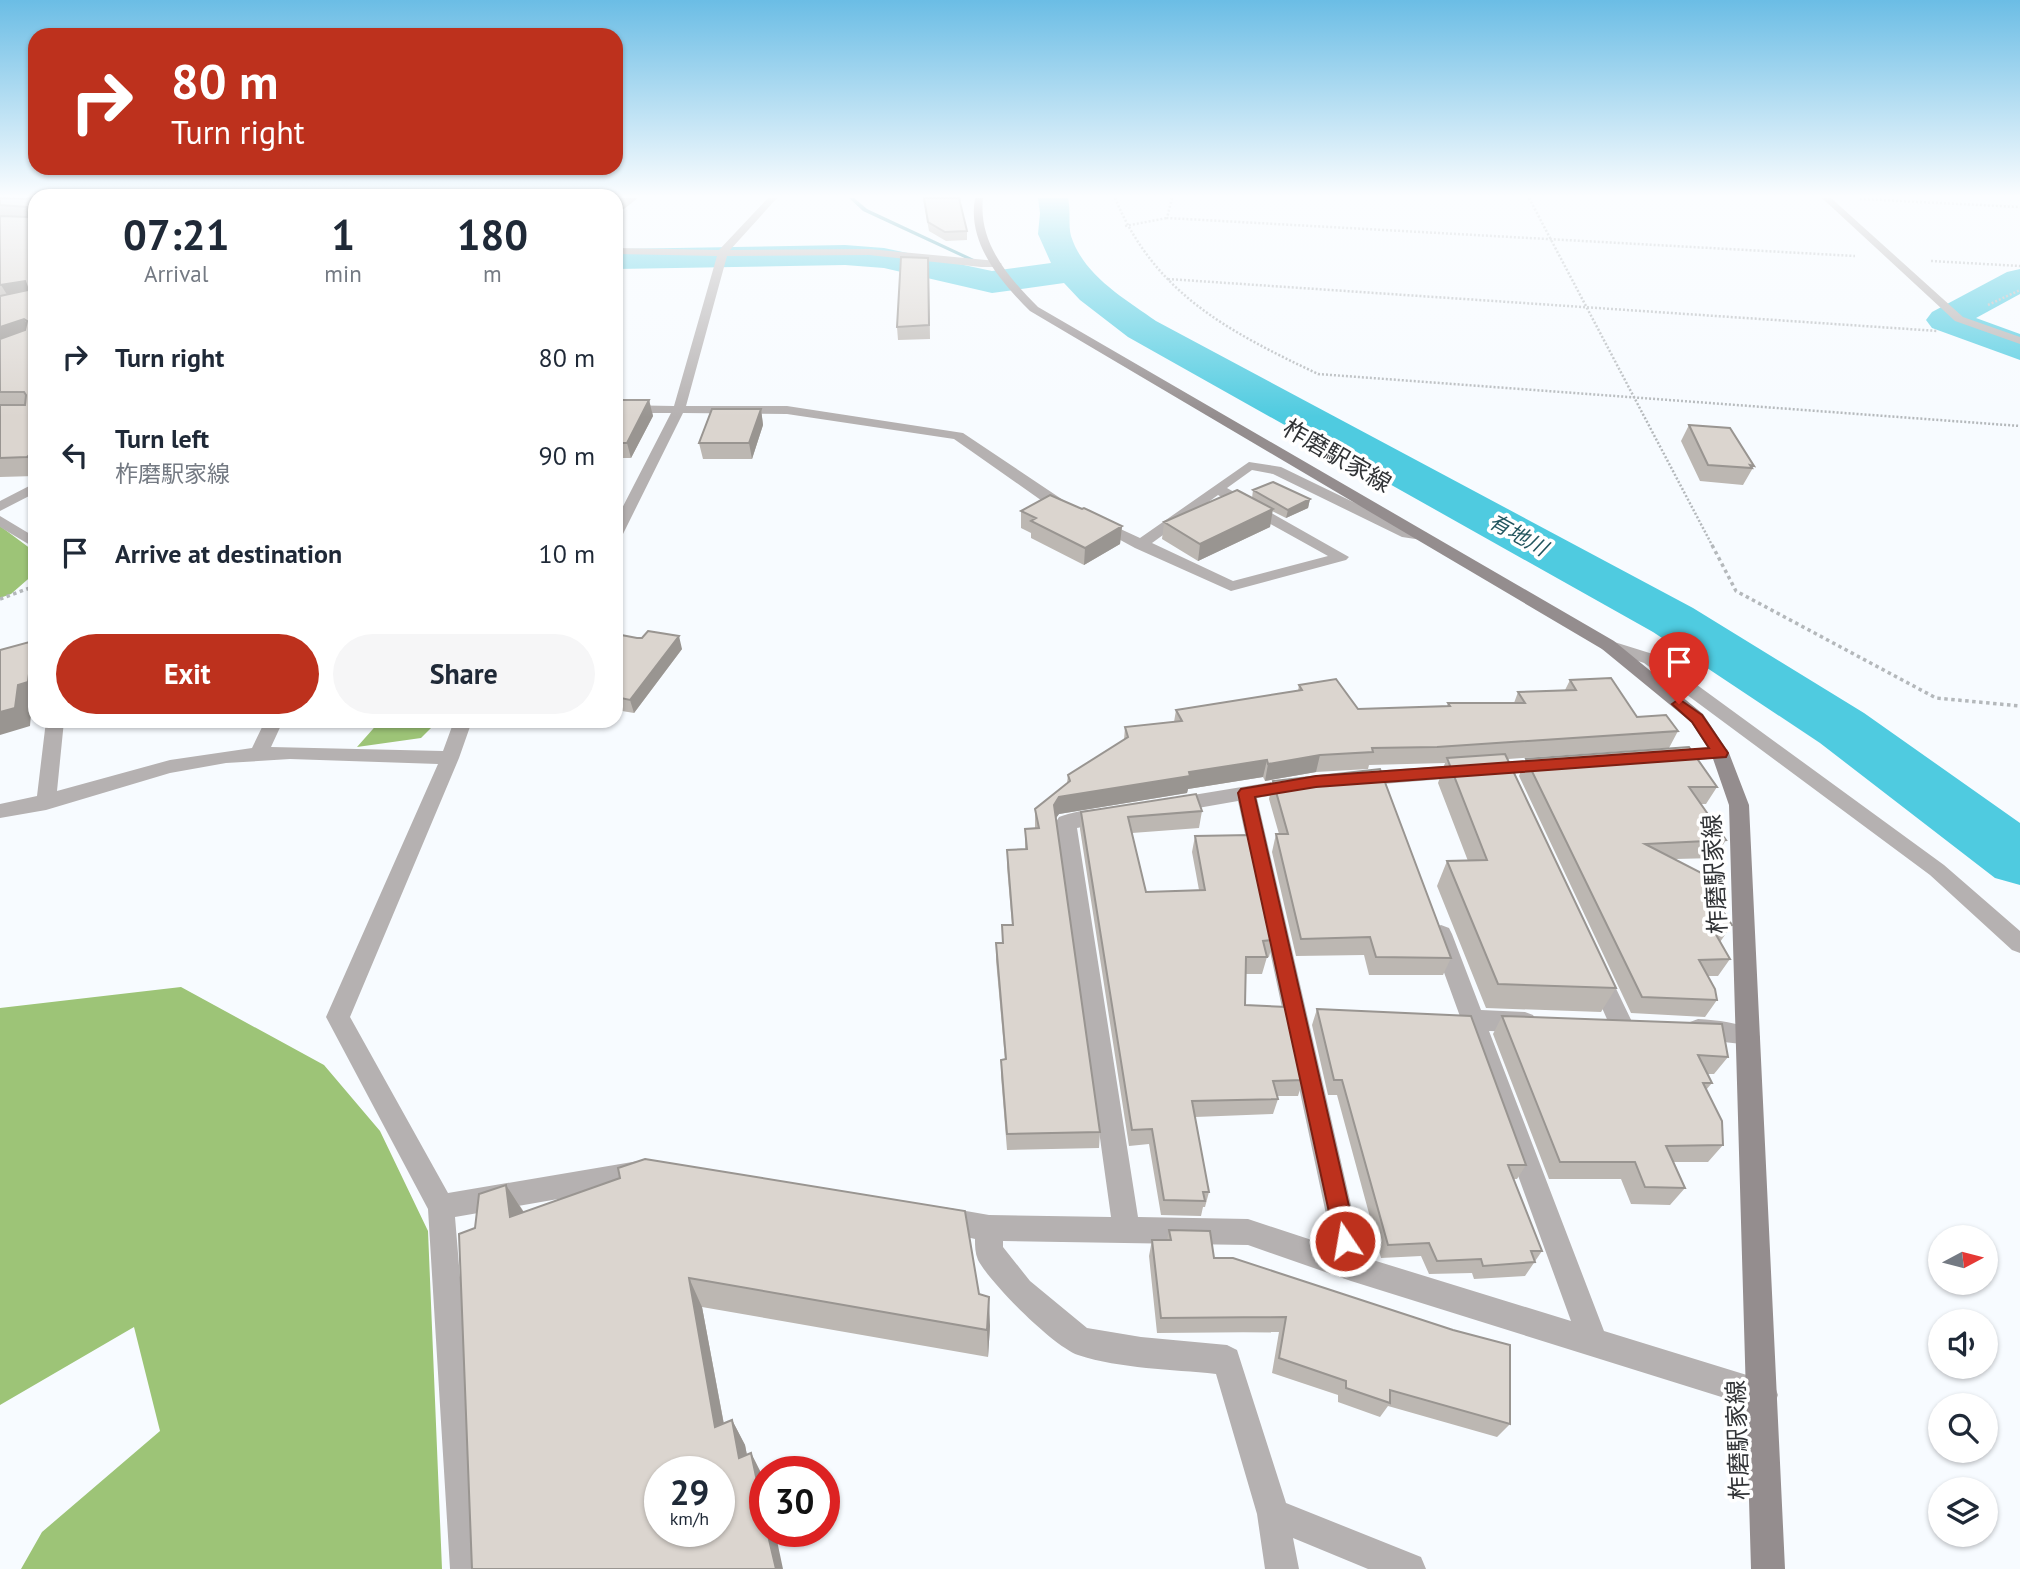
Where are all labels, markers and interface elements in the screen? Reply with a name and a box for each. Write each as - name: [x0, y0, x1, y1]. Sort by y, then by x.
- text: 80 m: [171, 49, 278, 113]
- icon: right: [56, 56, 147, 147]
- text: Turn right: [171, 111, 305, 153]
- text: 07:21: [123, 207, 229, 262]
- text: 1: [331, 207, 355, 262]
- text: 180: [457, 207, 528, 262]
- text: Arrival: [144, 259, 208, 288]
- text: min: [324, 259, 362, 288]
- text: m: [483, 259, 502, 288]
- icon: right: [56, 338, 94, 376]
- text: Turn right: [115, 341, 224, 374]
- text: 80 m: [539, 341, 595, 374]
- street label: 柞磨駅家線: [1278, 412, 1397, 499]
- text: Turn left: [115, 422, 209, 455]
- icon: left: [56, 436, 94, 474]
- text: 90 m: [539, 439, 595, 472]
- text: 柞磨駅家線: [115, 459, 230, 488]
- water label: 有地川: [1484, 507, 1554, 563]
- icon: arrive: [56, 534, 94, 572]
- text: Arrive at destination: [115, 537, 342, 570]
- text: 10 m: [539, 537, 595, 570]
- pin: [1649, 632, 1709, 704]
- button: Exit: [56, 634, 319, 714]
- button: Share: [333, 634, 595, 714]
- icon: arrive: [1660, 643, 1698, 681]
- street label: 柞磨駅家線: [1696, 813, 1733, 935]
- position arrow: [1308, 1204, 1382, 1278]
- north arrow: [1928, 1225, 1998, 1295]
- map controls: [1928, 1225, 1998, 1547]
- button: sound: [1928, 1309, 1998, 1379]
- street label: 柞磨駅家線: [1720, 1380, 1755, 1501]
- button: search: [1928, 1393, 1998, 1463]
- speed limit sign: 30: [749, 1456, 840, 1547]
- text: 29: [670, 1469, 709, 1515]
- button: layers: [1928, 1477, 1998, 1547]
- text: km/h: [670, 1507, 709, 1530]

